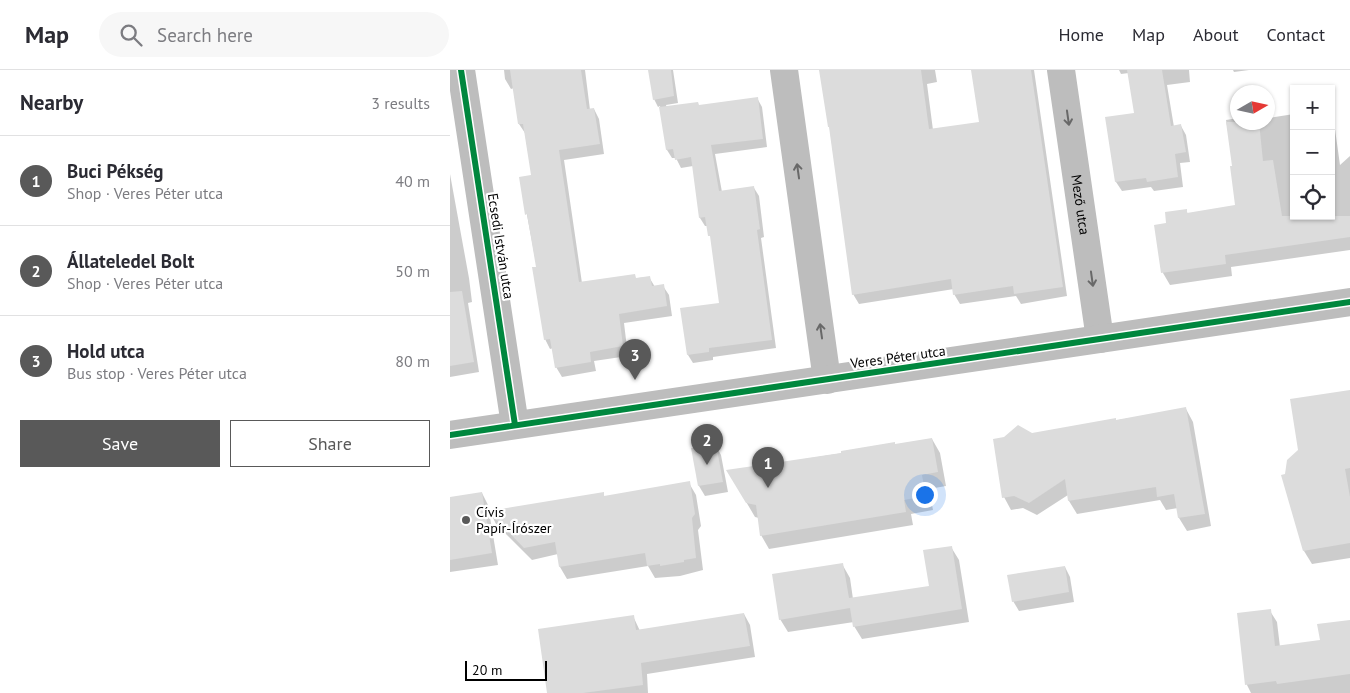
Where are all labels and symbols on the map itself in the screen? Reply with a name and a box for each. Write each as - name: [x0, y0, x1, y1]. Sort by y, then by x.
- north arrow: [1230, 85, 1275, 130]
- one-way arrow: [1064, 110, 1074, 126]
- one-way arrow: [793, 163, 803, 179]
- street label: Mező utca: [1067, 173, 1094, 236]
- street label: Ecsedi István utca: [484, 192, 518, 300]
- one-way arrow: [1087, 271, 1097, 287]
- one-way arrow: [815, 324, 825, 340]
- pin: 3: [619, 339, 651, 380]
- street label: Veres Péter utca: [848, 341, 947, 373]
- pin: 2: [691, 424, 723, 465]
- pin: 1: [752, 447, 784, 488]
- your location: [912, 482, 938, 508]
- place label: Cívis Papír-Írószer: [476, 503, 552, 537]
- marker: Cívis Papír-Írószer: [460, 514, 472, 526]
- scale bar: [465, 658, 548, 681]

